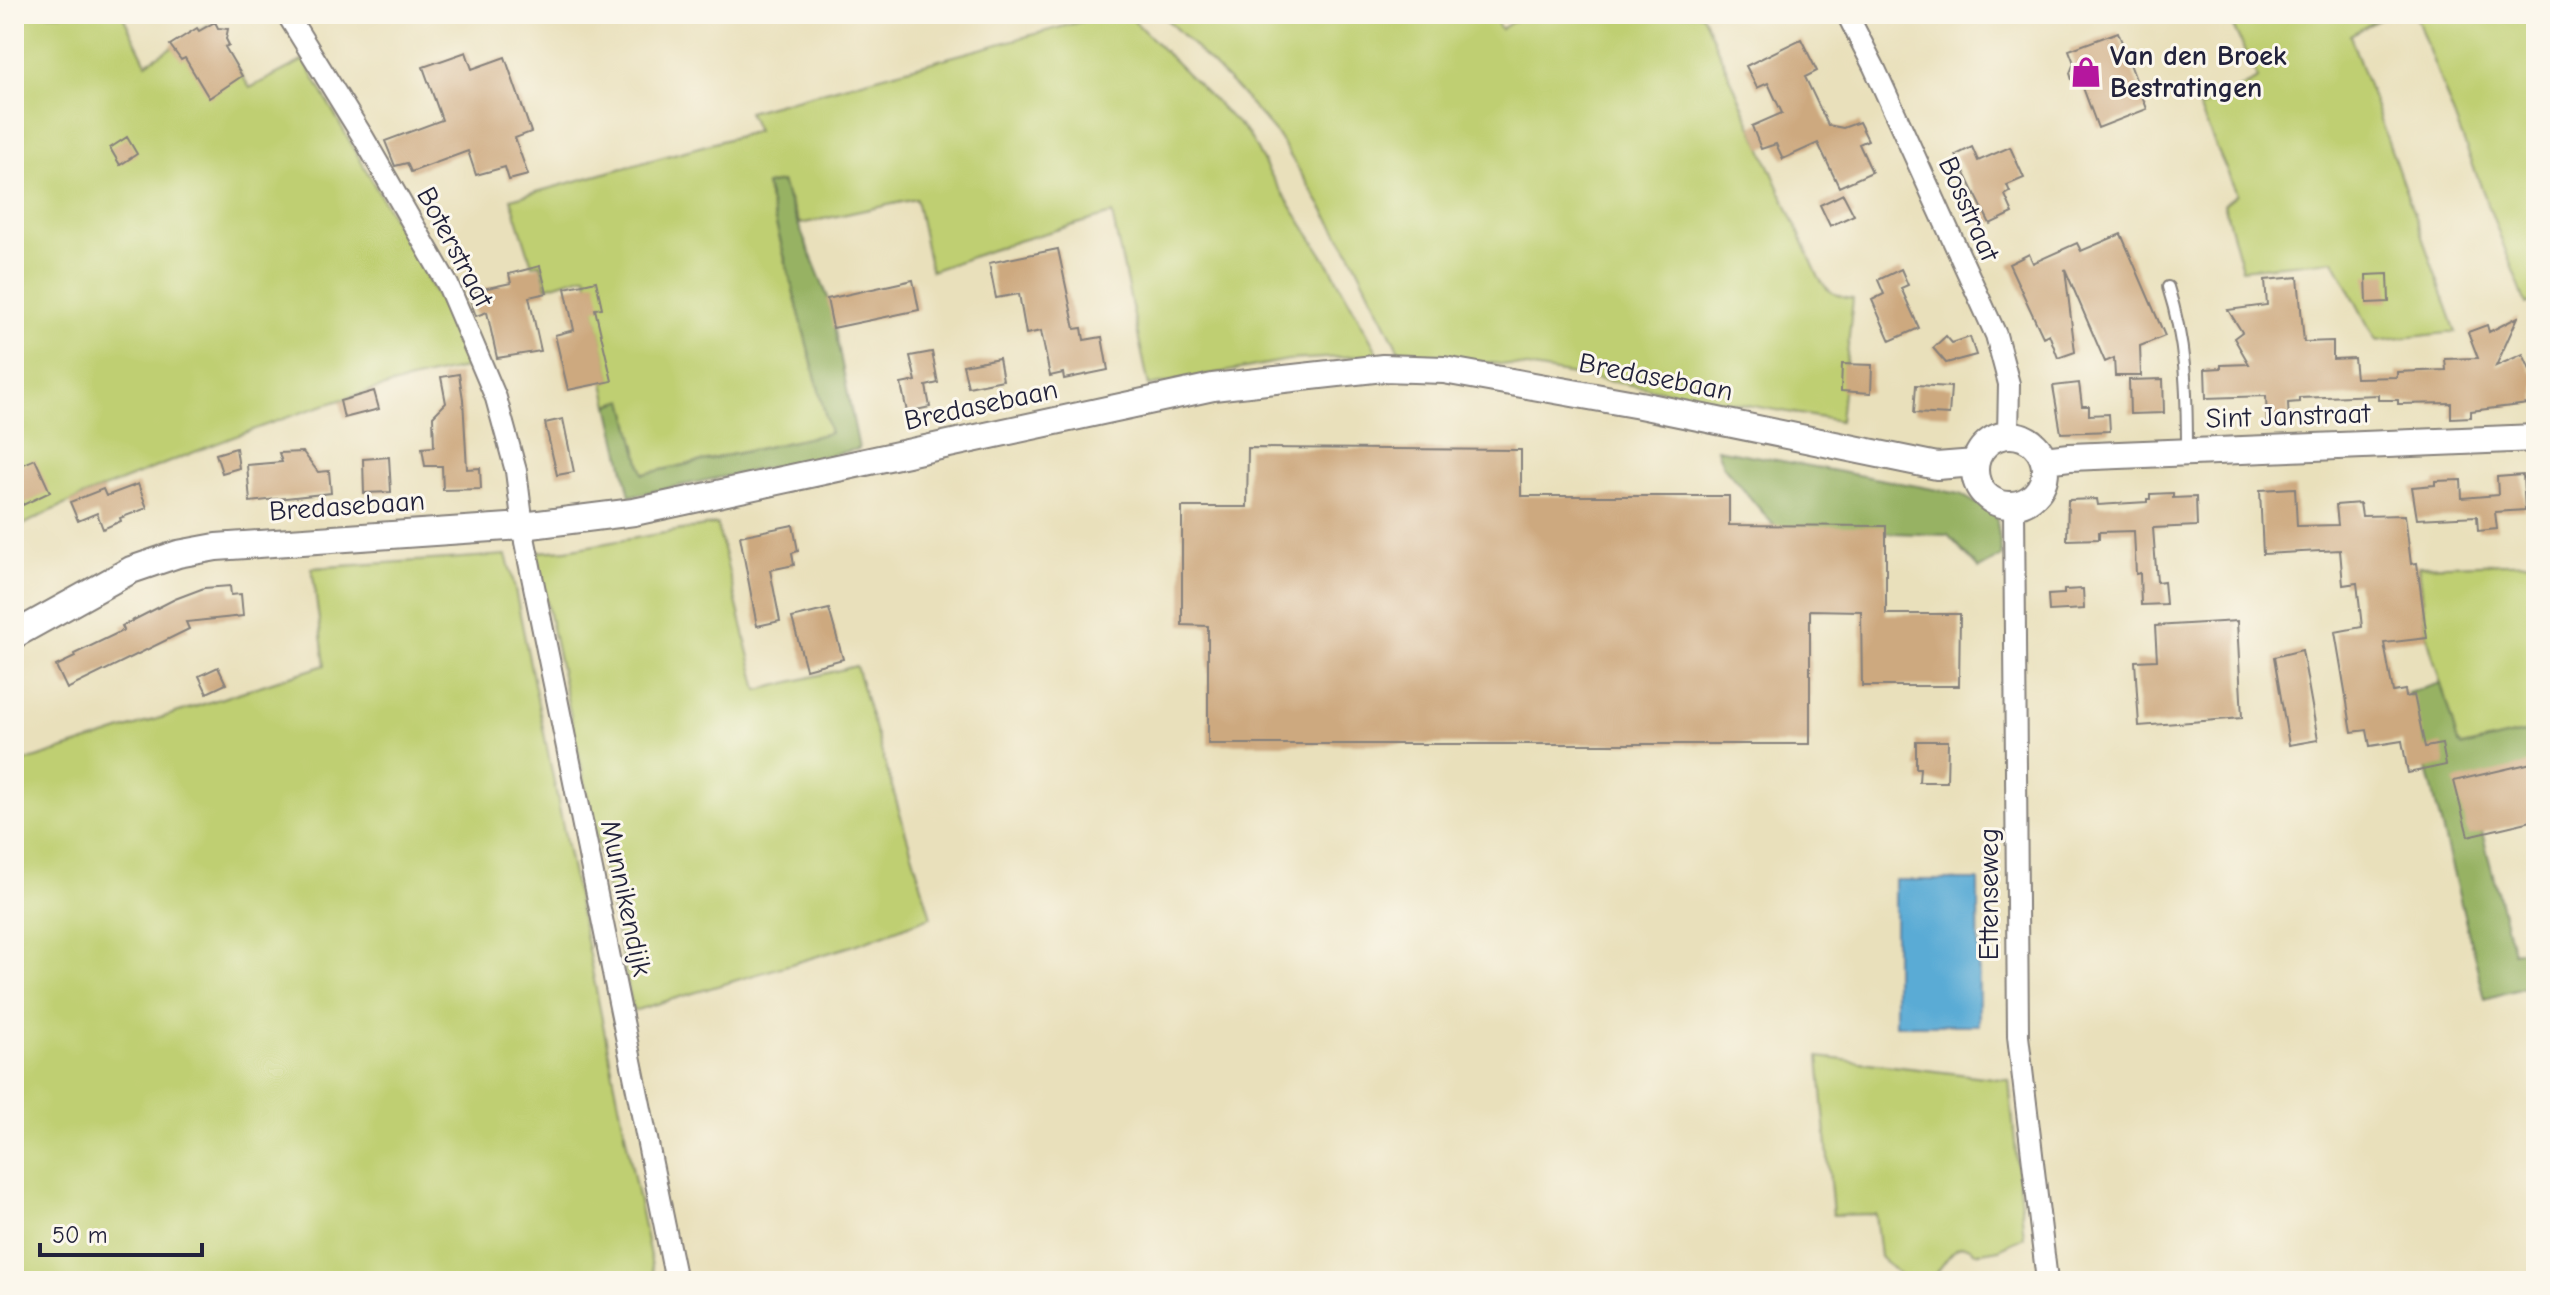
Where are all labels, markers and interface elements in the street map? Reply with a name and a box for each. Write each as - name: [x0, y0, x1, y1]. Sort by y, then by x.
- place label: Van den Broek Bestratingen: [2110, 40, 2287, 104]
- shop icon: Van den Broek Bestratingen: [2069, 55, 2103, 89]
- street label: Bosstraat: [1932, 152, 2007, 267]
- street label: Boterstraat: [410, 181, 500, 313]
- street label: Bredasebaan: [1576, 346, 1736, 408]
- street label: Bredasebaan: [901, 373, 1061, 437]
- street label: Sint Janstraat: [2205, 397, 2372, 435]
- street label: Bredasebaan: [268, 485, 426, 527]
- street label: Munnikendijk: [594, 817, 658, 979]
- street label: Ettenseweg: [1973, 828, 2005, 960]
- scale bar: [40, 1207, 202, 1257]
- text: 50 m: [52, 1221, 108, 1249]

